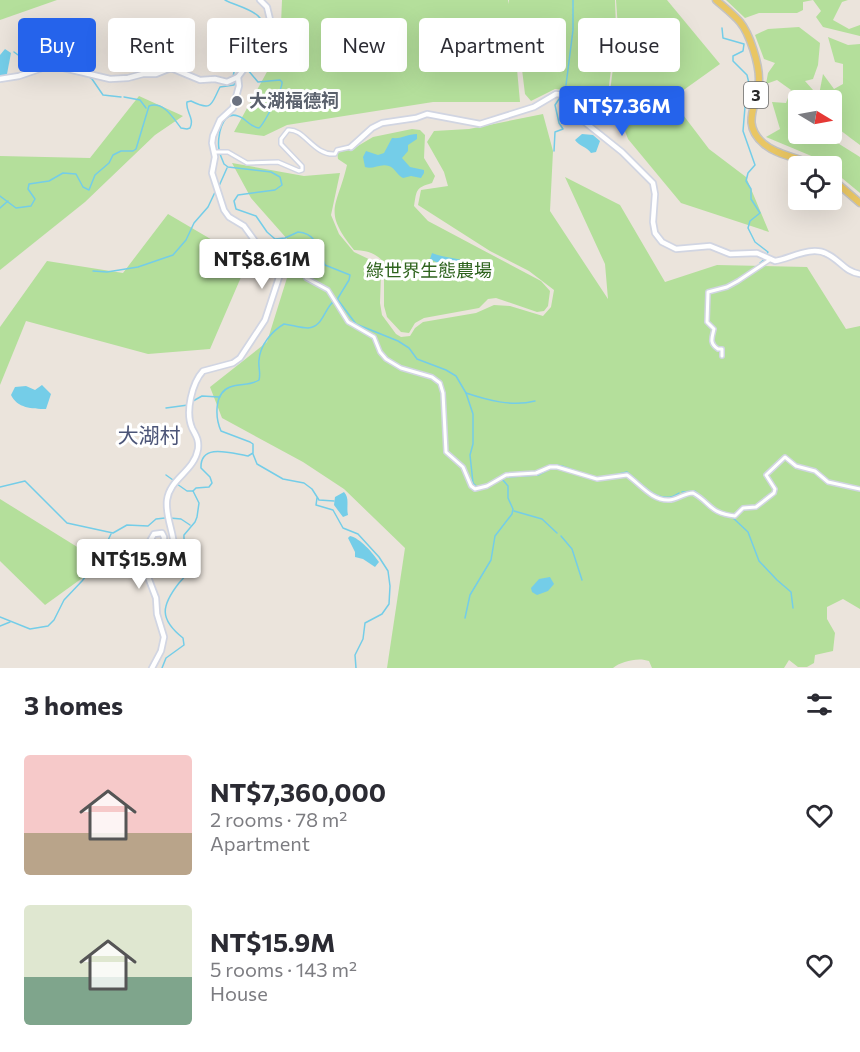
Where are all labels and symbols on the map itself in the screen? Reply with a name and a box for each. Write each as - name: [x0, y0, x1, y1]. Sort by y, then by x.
- road number: 3: [744, 82, 768, 108]
- pin: NT$7.36M: [560, 86, 684, 137]
- place label: 大湖福德祠: [249, 89, 339, 111]
- north arrow: [788, 90, 842, 144]
- marker: 大湖福德祠: [230, 94, 244, 108]
- pin: NT$8.61M: [200, 239, 324, 290]
- park label: 綠世界生態農場: [366, 259, 492, 281]
- district label: 大湖村: [118, 422, 181, 447]
- pin: NT$15.9M: [77, 539, 201, 590]

